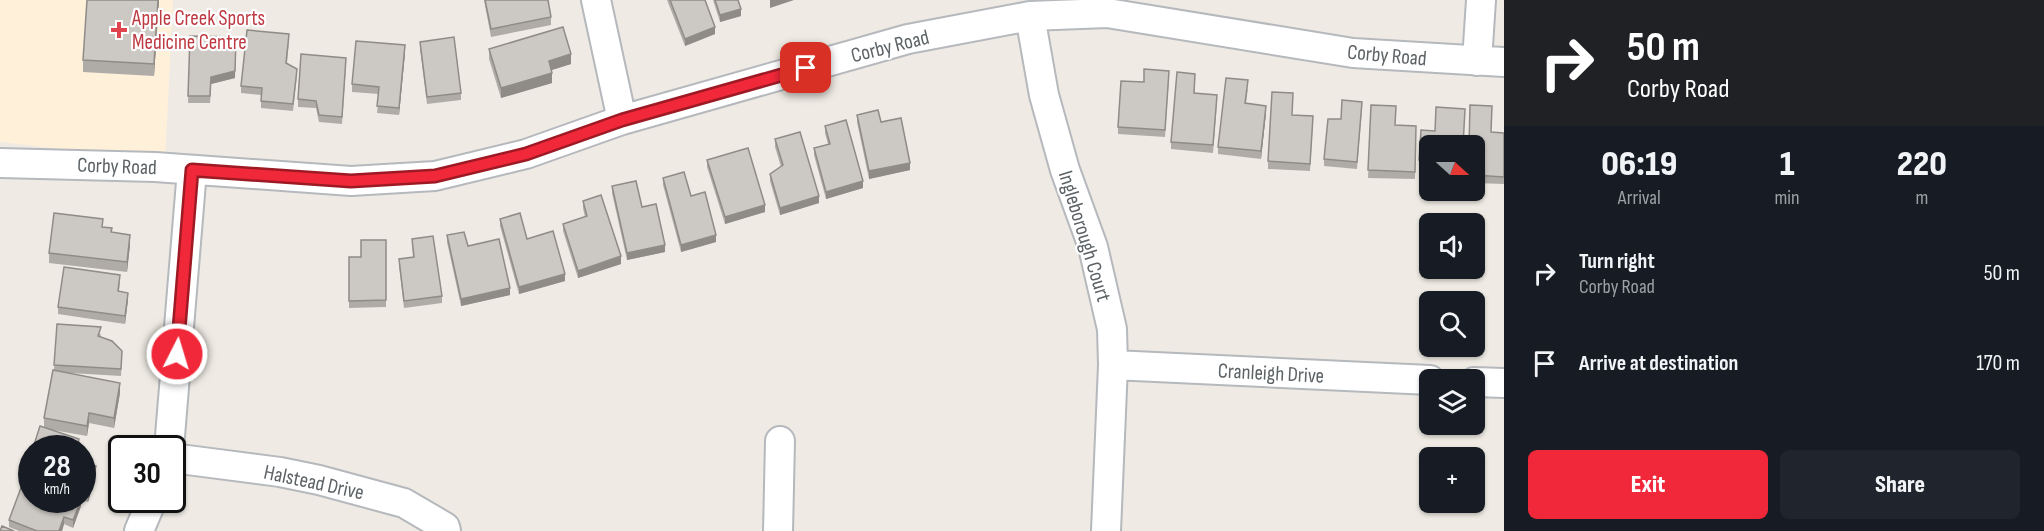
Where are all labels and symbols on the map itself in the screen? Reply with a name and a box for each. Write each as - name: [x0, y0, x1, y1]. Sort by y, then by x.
- place label: Apple Creek Sports Medicine Centre: [131, 6, 265, 55]
- marker: Apple Creek Sports Medicine Centre: [110, 21, 128, 39]
- street label: Corby Road: [848, 25, 932, 68]
- street label: Corby Road: [1346, 40, 1428, 71]
- pin: [780, 42, 831, 93]
- north arrow: [1419, 135, 1485, 201]
- street label: Corby Road: [77, 153, 157, 180]
- street label: Ingleborough Court: [1053, 168, 1116, 305]
- position arrow: [145, 322, 209, 386]
- street label: Cranleigh Drive: [1217, 358, 1325, 389]
- speed limit sign: 30: [108, 435, 186, 513]
- street label: Halstead Drive: [262, 460, 366, 505]

